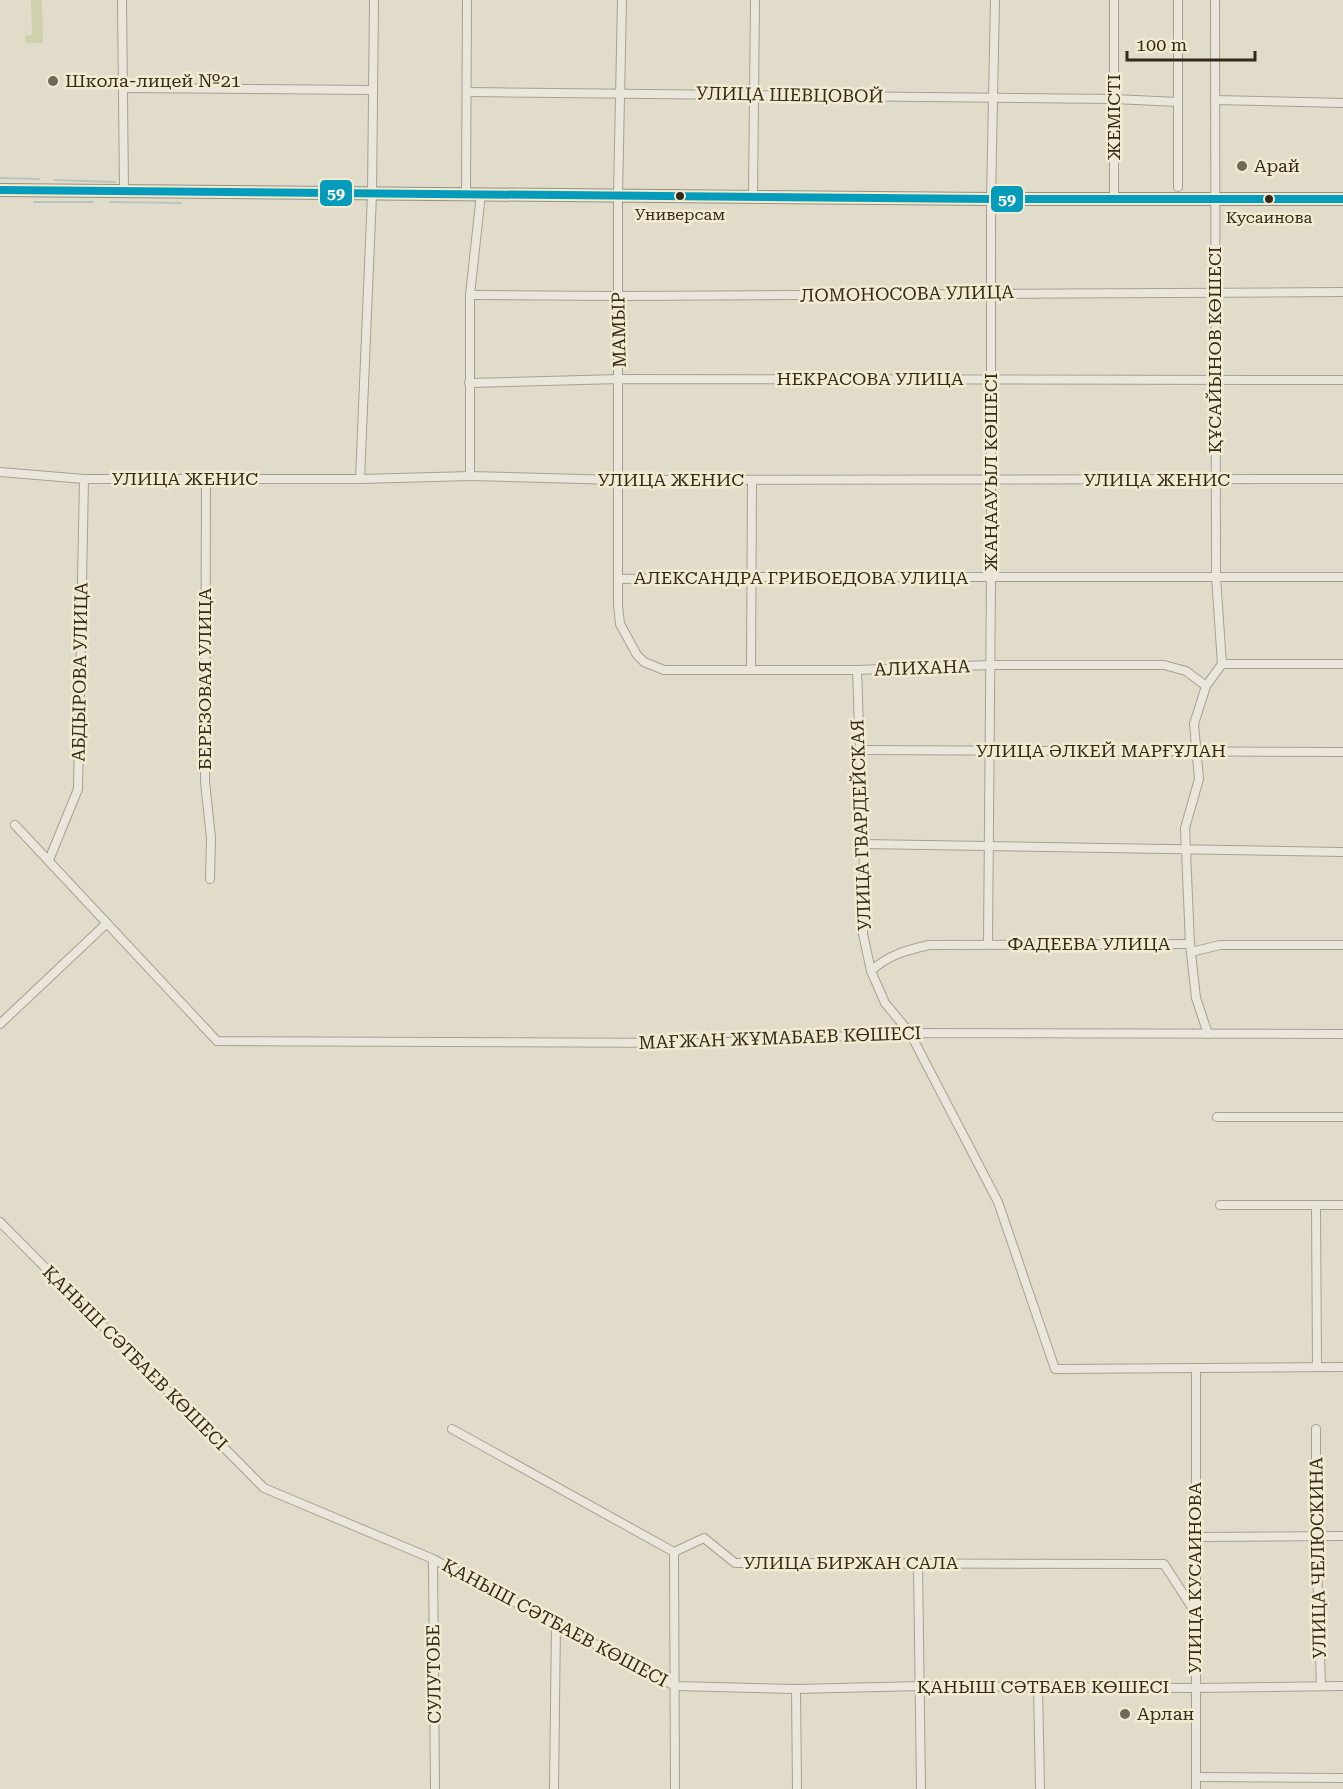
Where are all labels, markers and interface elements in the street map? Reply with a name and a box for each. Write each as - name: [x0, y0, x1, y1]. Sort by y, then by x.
- scale bar: [1127, 24, 1254, 62]
- text: 100 m: [1136, 34, 1187, 55]
- place label: Школа-лицей №21: [65, 70, 241, 91]
- marker: Школа-лицей №21: [46, 74, 60, 88]
- street label: ЖЕМІСТІ: [1103, 74, 1124, 160]
- street label: УЛИЦА ШЕВЦОВОЙ: [696, 82, 884, 107]
- place label: Арай: [1254, 155, 1300, 176]
- marker: Арай: [1235, 159, 1249, 173]
- line badge: 59: [319, 179, 353, 207]
- text: 59: [327, 184, 345, 203]
- line badge: 59: [990, 185, 1024, 213]
- marker: Универсам: [674, 190, 686, 202]
- text: 59: [998, 190, 1016, 209]
- marker: Кусаинова: [1263, 193, 1275, 205]
- place label: Универсам: [635, 205, 725, 224]
- place label: Кусаинова: [1226, 208, 1312, 227]
- street label: ҚҰСАЙЫНОВ КӨШЕСІ: [1204, 246, 1225, 454]
- street label: ЛОМОНОСОВА УЛИЦА: [800, 281, 1014, 306]
- street label: МАМЫР: [607, 292, 630, 368]
- street label: НЕКРАСОВА УЛИЦА: [776, 368, 964, 389]
- street label: ЖАҢААУЫЛ КӨШЕСІ: [980, 373, 1001, 571]
- street label: УЛИЦА ЖЕНИС: [112, 468, 258, 489]
- street label: УЛИЦА ЖЕНИС: [598, 469, 744, 490]
- street label: УЛИЦА ЖЕНИС: [1084, 469, 1230, 490]
- street label: АЛЕКСАНДРА ГРИБОЕДОВА УЛИЦА: [634, 567, 969, 588]
- street label: АБДЫРОВА УЛИЦА: [67, 582, 92, 762]
- street label: БЕРЕЗОВАЯ УЛИЦА: [194, 587, 215, 770]
- street label: АЛИХАНА: [874, 655, 971, 680]
- street label: УЛИЦА ГВАРДЕЙСКАЯ: [846, 719, 875, 931]
- street label: УЛИЦА ӘЛКЕЙ МАРҒҰЛАН: [976, 740, 1226, 761]
- street label: ФАДЕЕВА УЛИЦА: [1008, 933, 1171, 954]
- street label: МАҒЖАН ЖҰМАБАЕВ КӨШЕСІ: [638, 1022, 922, 1053]
- street label: ҚАНЫШ СӘТБАЕВ КӨШЕСІ: [39, 1261, 232, 1454]
- street label: УЛИЦА ЧЕЛЮСКИНА: [1305, 1457, 1330, 1659]
- street label: УЛИЦА КУСАИНОВА: [1184, 1482, 1205, 1674]
- street label: УЛИЦА БИРЖАН САЛА: [744, 1552, 959, 1573]
- street label: ҚАНЫШ СӘТБАЕВ КӨШЕСІ: [439, 1554, 672, 1691]
- street label: СУЛУТОБЕ: [422, 1624, 445, 1724]
- street label: ҚАНЫШ СӘТБАЕВ КӨШЕСІ: [917, 1676, 1169, 1697]
- place label: Арлан: [1137, 1703, 1194, 1724]
- marker: Арлан: [1118, 1707, 1132, 1721]

